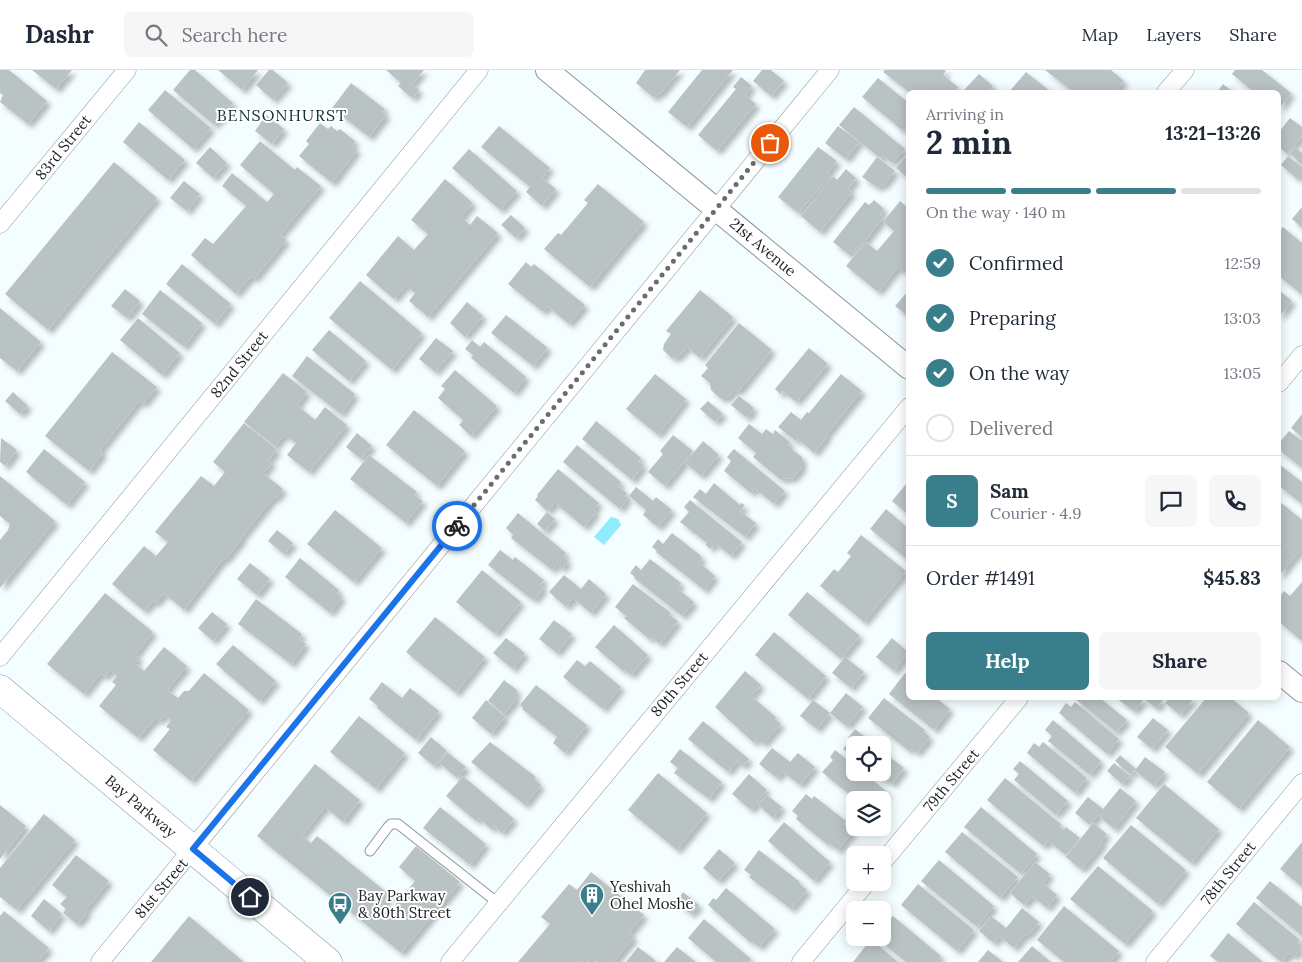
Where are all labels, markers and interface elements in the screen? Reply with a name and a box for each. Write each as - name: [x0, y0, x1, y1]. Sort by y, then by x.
- search box: [124, 12, 474, 57]
- text: Dashr: [25, 19, 94, 50]
- icon: search: [142, 21, 170, 49]
- text: Search here: [182, 23, 287, 47]
- text: Map: [1082, 23, 1118, 46]
- text: Layers: [1146, 23, 1201, 46]
- text: Share: [1229, 23, 1277, 46]
- text: Arriving in: [926, 104, 1004, 124]
- district label: BENSONHURST: [217, 105, 347, 125]
- street label: 83rd Street: [31, 110, 95, 184]
- text: 13:21–13:26: [1165, 121, 1261, 145]
- pin: [749, 122, 791, 164]
- text: 2 min: [926, 122, 1012, 163]
- icon: bag: [756, 129, 784, 157]
- text: On the way · 140 m: [926, 202, 1066, 222]
- street label: 21st Avenue: [726, 214, 800, 280]
- icon: check: [926, 249, 954, 277]
- text: Confirmed: [969, 251, 1064, 275]
- text: 12:59: [1225, 253, 1261, 273]
- icon: check: [926, 304, 954, 332]
- text: Preparing: [969, 306, 1056, 330]
- text: 13:03: [1223, 308, 1261, 328]
- street label: 82nd Street: [206, 326, 272, 401]
- icon: check: [926, 359, 954, 387]
- text: On the way: [969, 361, 1069, 385]
- text: 13:05: [1224, 363, 1261, 383]
- text: Delivered: [969, 416, 1053, 440]
- button: chat: [1145, 475, 1197, 527]
- button: phone: [1209, 475, 1261, 527]
- text: Sam: [990, 479, 1029, 503]
- text: S: [946, 489, 958, 513]
- courier: [432, 501, 482, 551]
- text: Courier · 4.9: [990, 503, 1081, 523]
- icon: bike: [443, 512, 471, 540]
- text: Order #1491: [926, 566, 1035, 590]
- text: $45.83: [1203, 566, 1261, 590]
- button: Help: [926, 632, 1089, 690]
- button: Share: [1099, 632, 1261, 690]
- street label: 80th Street: [646, 647, 712, 720]
- map controls: [846, 736, 891, 946]
- button: locate: [846, 736, 891, 781]
- street label: 79th Street: [919, 744, 983, 816]
- street label: Bay Parkway: [101, 771, 181, 841]
- button: layers: [846, 791, 891, 836]
- street label: 78th Street: [1197, 837, 1260, 909]
- button: +: [846, 846, 891, 891]
- street label: 81st Street: [130, 854, 192, 922]
- pin: [229, 876, 271, 918]
- place label: Yeshivah Ohel Moshe: [609, 877, 694, 913]
- building icon: Yeshivah Ohel Moshe: [579, 882, 605, 916]
- icon: home: [236, 883, 264, 911]
- place label: Bay Parkway & 80th Street: [358, 886, 452, 922]
- bus stop icon: Bay Parkway & 80th Street: [327, 891, 353, 925]
- button: −: [846, 901, 891, 946]

